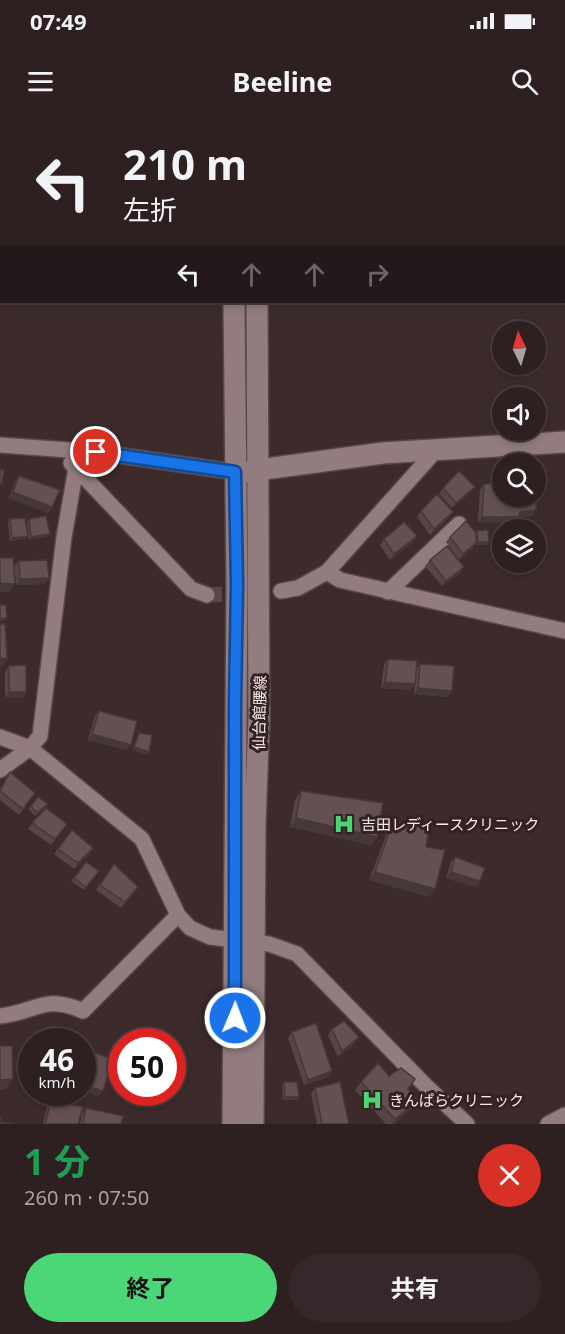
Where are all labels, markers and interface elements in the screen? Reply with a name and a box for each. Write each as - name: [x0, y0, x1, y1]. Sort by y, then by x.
- text: 07:49: [30, 6, 87, 36]
- text: Beeline: [233, 63, 332, 100]
- icon: menu: [24, 65, 57, 98]
- icon: search: [508, 65, 541, 98]
- text: 210 m: [123, 135, 247, 192]
- icon: left: [24, 144, 102, 222]
- text: 左折: [123, 191, 177, 228]
- icon: left: [172, 258, 205, 291]
- icon: ahead: [235, 258, 268, 291]
- icon: ahead: [298, 258, 331, 291]
- icon: right: [361, 258, 394, 291]
- north arrow: [492, 321, 546, 375]
- map controls: [492, 321, 546, 573]
- button: sound: [492, 387, 546, 441]
- pin: [70, 426, 121, 477]
- icon: arrive: [79, 435, 112, 468]
- button: search: [492, 453, 546, 507]
- button: layers: [492, 519, 546, 573]
- street label: 仙台館腰線: [248, 675, 270, 751]
- hospital icon: 吉田レディースクリニック: [332, 812, 356, 836]
- place label: 吉田レディースクリニック: [361, 814, 539, 834]
- position arrow: [203, 986, 267, 1050]
- speed limit sign: 50: [108, 1028, 186, 1106]
- text: 46: [40, 1039, 74, 1080]
- text: km/h: [39, 1072, 75, 1092]
- hospital icon: きんぱらクリニック: [360, 1088, 384, 1112]
- place label: きんぱらクリニック: [389, 1090, 524, 1110]
- text: 1 分: [24, 1137, 90, 1186]
- button: close: [478, 1144, 541, 1207]
- text: 260 m · 07:50: [24, 1184, 149, 1211]
- button: 終了: [24, 1253, 277, 1322]
- button: 共有: [289, 1253, 541, 1322]

